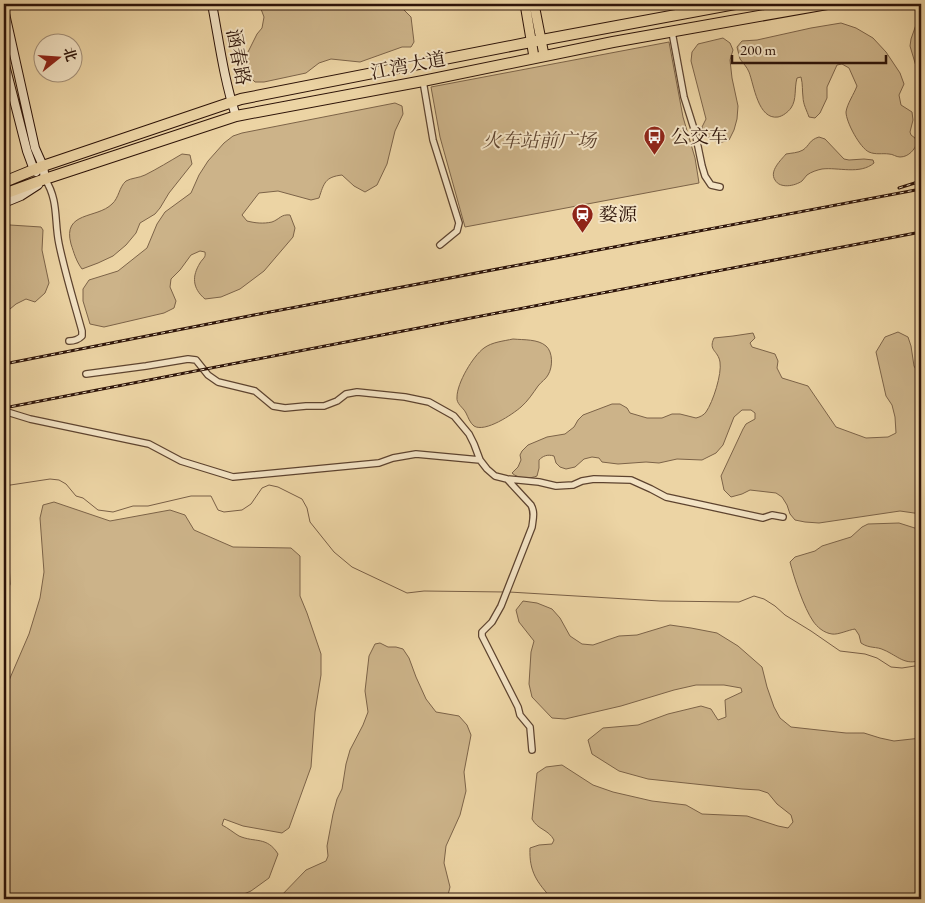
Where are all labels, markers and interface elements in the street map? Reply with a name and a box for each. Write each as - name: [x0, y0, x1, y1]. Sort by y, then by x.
- street label: 涵春路: [221, 27, 256, 87]
- north arrow: [32, 32, 82, 82]
- scale bar: [732, 32, 886, 64]
- text: 200 m: [740, 40, 777, 59]
- text: 北: [60, 45, 81, 64]
- street label: 江湾大道: [368, 46, 448, 85]
- bus stop icon: 公交车: [643, 124, 667, 155]
- place label: 公交车: [671, 124, 728, 149]
- park label: 火车站前广场: [482, 128, 598, 153]
- station icon: 婺源: [571, 202, 595, 233]
- place label: 婺源: [599, 202, 637, 227]

